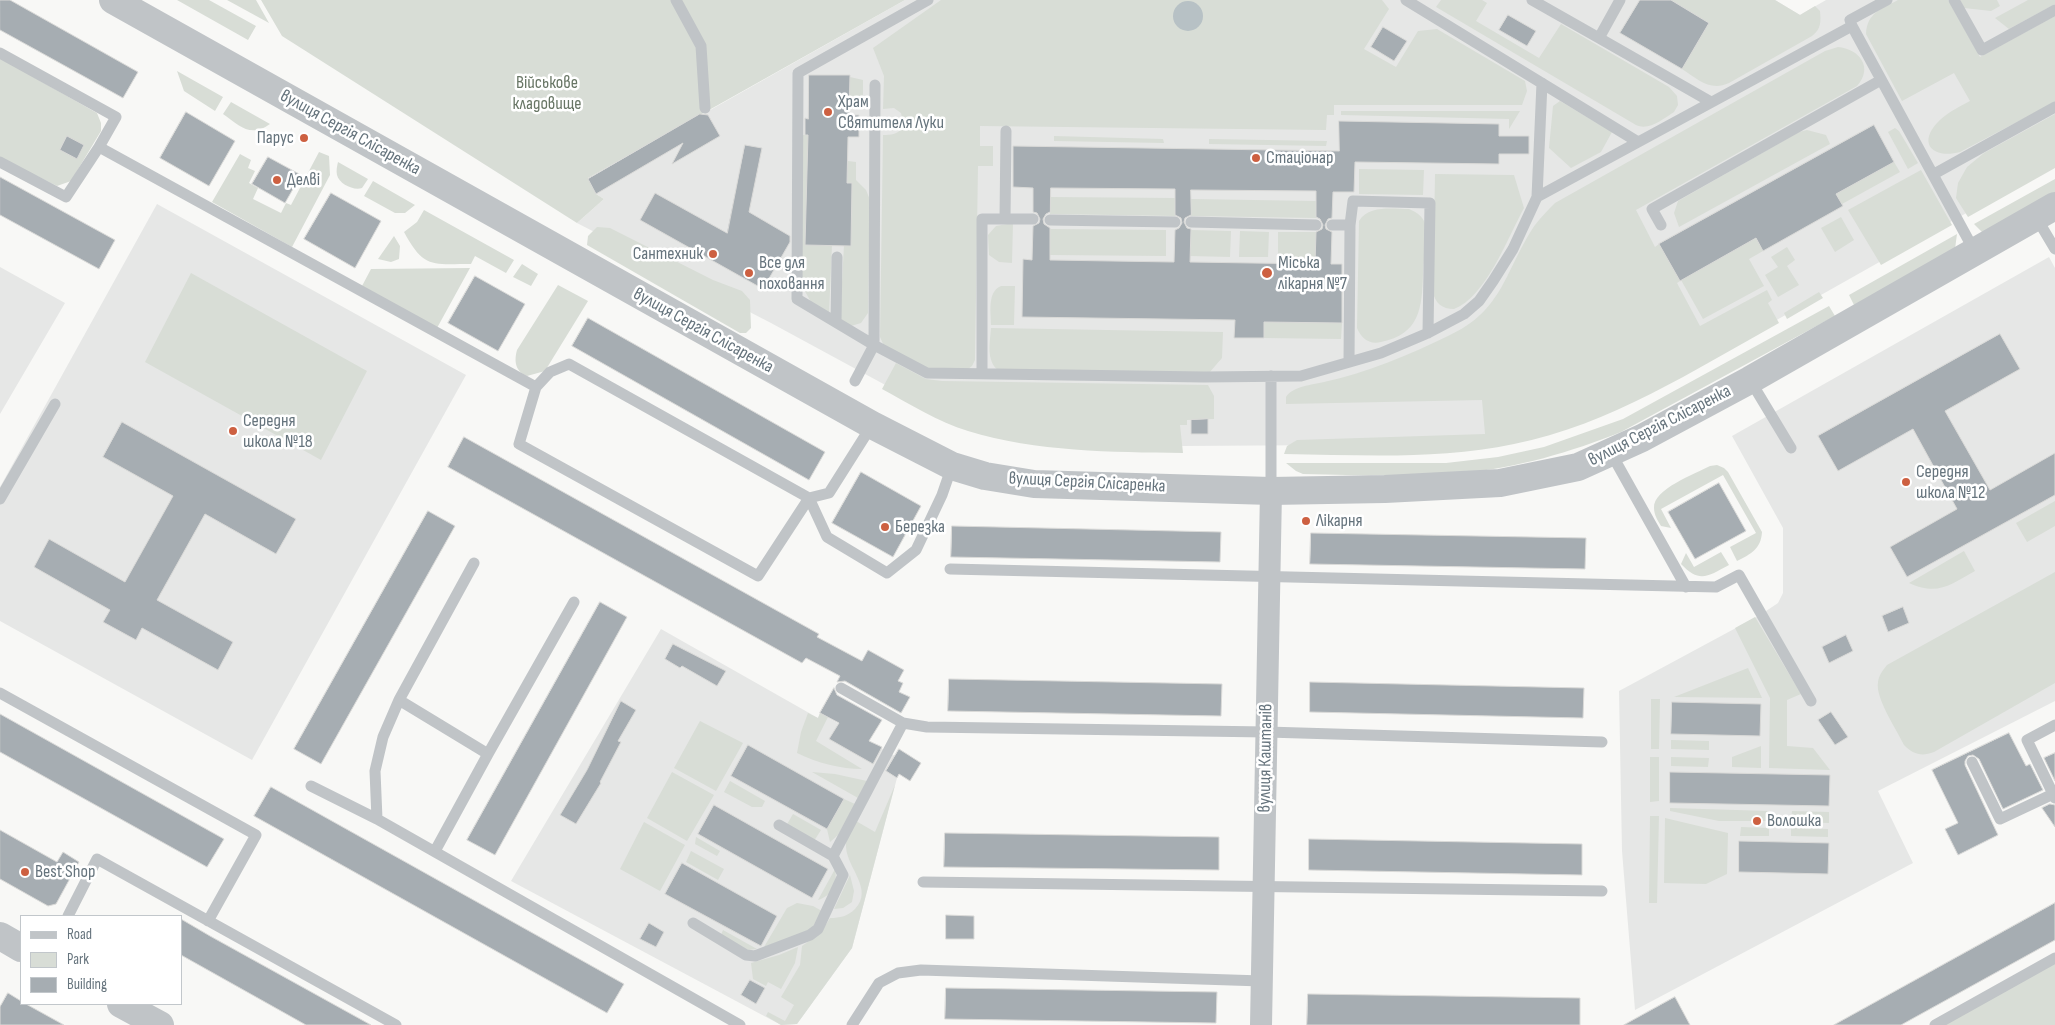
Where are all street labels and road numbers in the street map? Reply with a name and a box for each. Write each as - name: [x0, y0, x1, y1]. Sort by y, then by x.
- street label: вулиця Сергія Слісаренка: [276, 86, 424, 180]
- street label: вулиця Сергія Слісаренка: [629, 284, 777, 378]
- street label: вулиця Сергія Слісаренка: [1585, 381, 1735, 471]
- street label: вулиця Сергія Слісаренка: [1008, 468, 1166, 498]
- street label: вулиця Каштанів: [1254, 703, 1278, 813]

